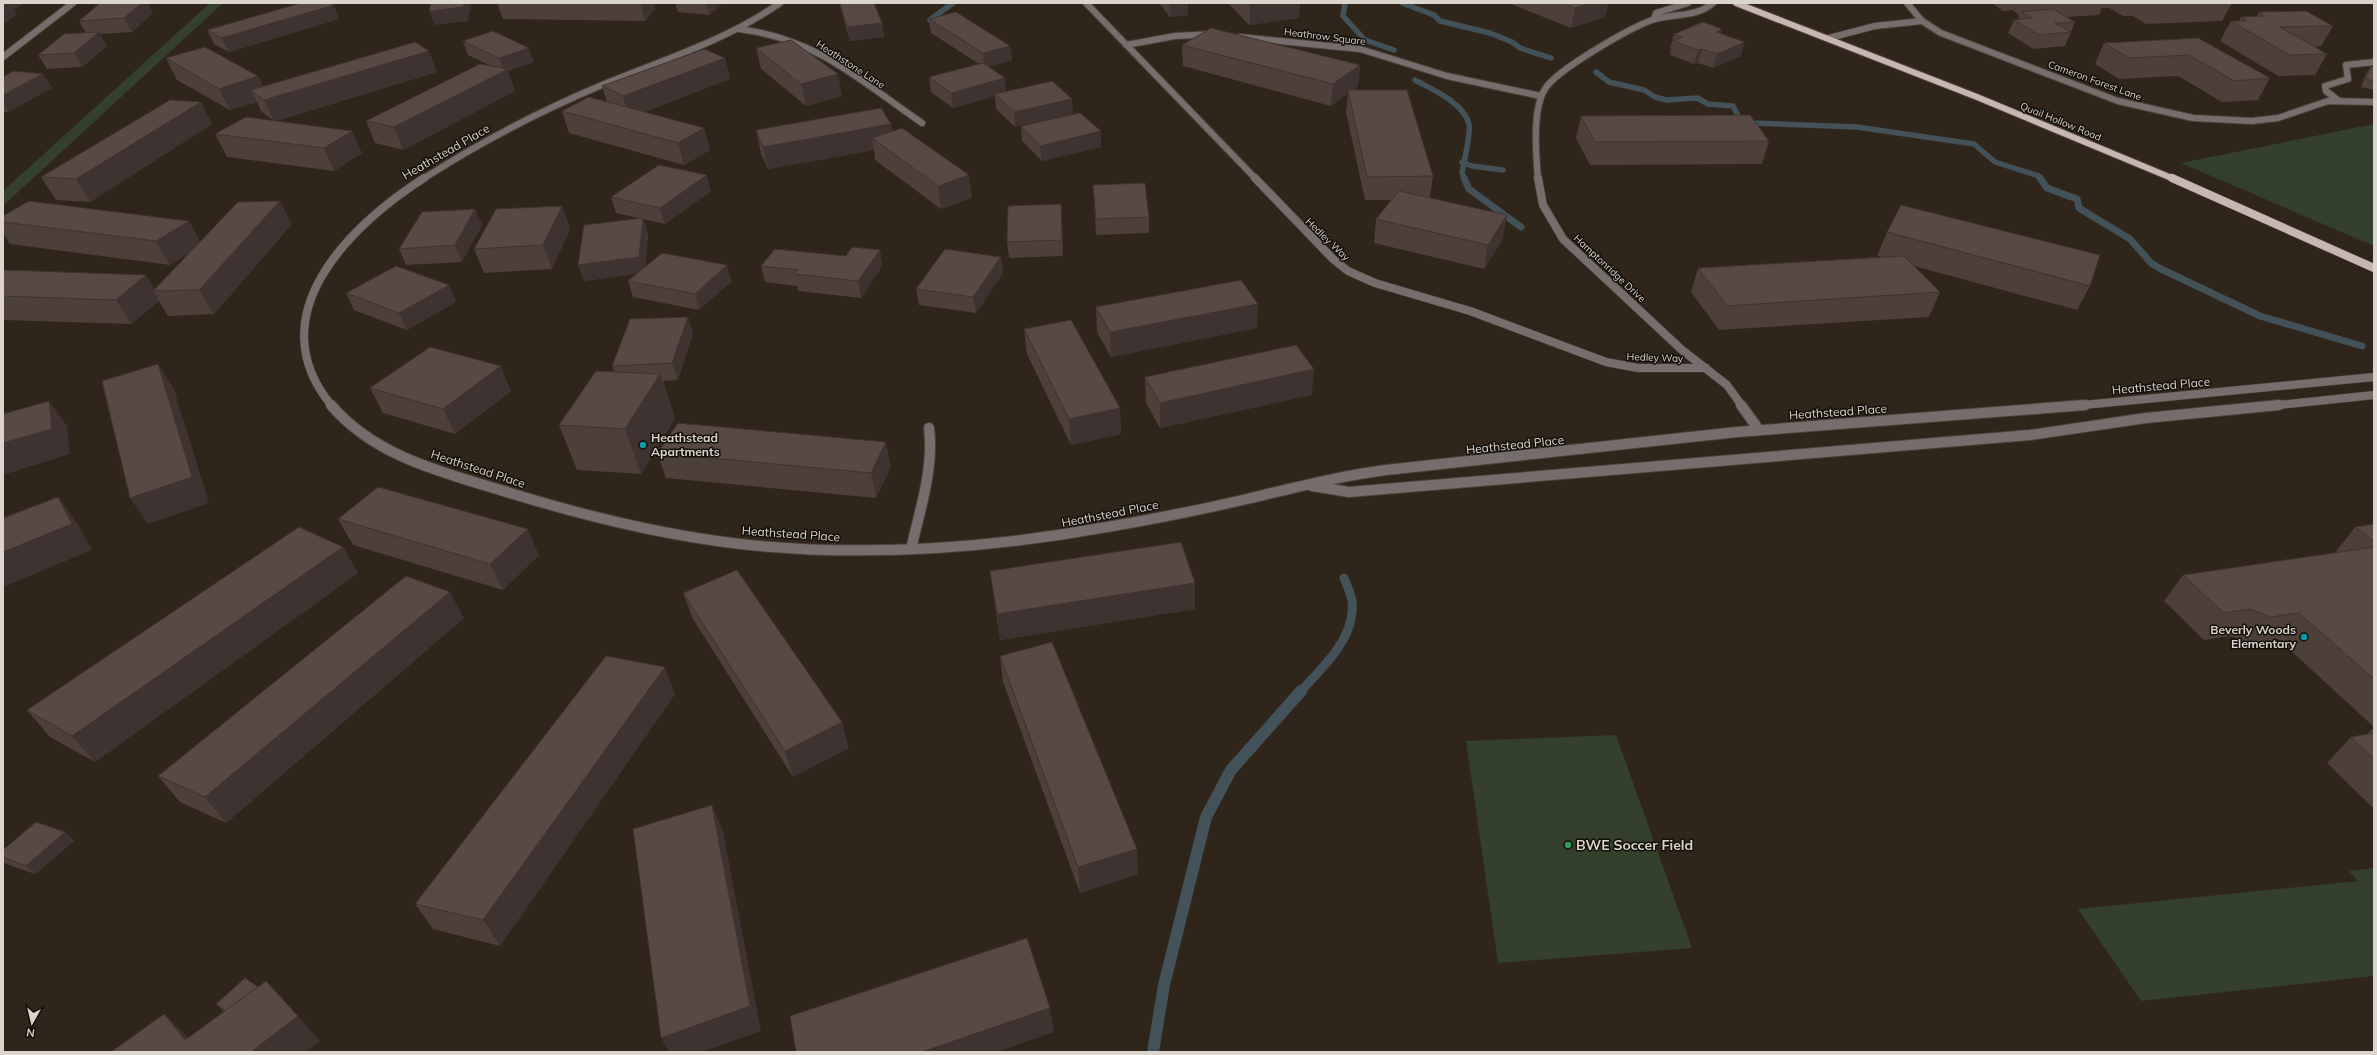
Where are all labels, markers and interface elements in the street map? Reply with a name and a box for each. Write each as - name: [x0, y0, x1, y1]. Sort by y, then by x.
- street label: Heathrow Square: [1283, 25, 1366, 48]
- street label: Heathstone Lane: [814, 37, 887, 91]
- street label: Cameron Forest Lane: [2046, 58, 2143, 103]
- street label: Quail Hollow Road: [2018, 99, 2103, 144]
- street label: Heathstead Place: [399, 120, 492, 183]
- street label: Hedley Way: [1303, 215, 1353, 264]
- street label: Hamptonridge Drive: [1571, 232, 1648, 305]
- street label: Hedley Way: [1626, 350, 1684, 365]
- street label: Heathstead Place: [2111, 374, 2211, 397]
- street label: Heathstead Place: [1788, 401, 1888, 422]
- place label: Heathstead Apartments: [651, 430, 720, 459]
- street label: Heathstead Place: [1465, 432, 1565, 457]
- marker: Heathstead Apartments: [638, 440, 648, 450]
- street label: Heathstead Place: [429, 446, 527, 491]
- street label: Heathstead Place: [1060, 497, 1160, 530]
- street label: Heathstead Place: [741, 523, 841, 544]
- place label: Beverly Woods Elementary: [2210, 622, 2296, 651]
- marker: Beverly Woods Elementary: [2299, 632, 2309, 642]
- place label: BWE Soccer Field: [1576, 836, 1693, 854]
- marker: BWE Soccer Field: [1563, 840, 1573, 850]
- north arrow: [12, 1003, 52, 1043]
- text: N: [26, 1025, 36, 1040]

